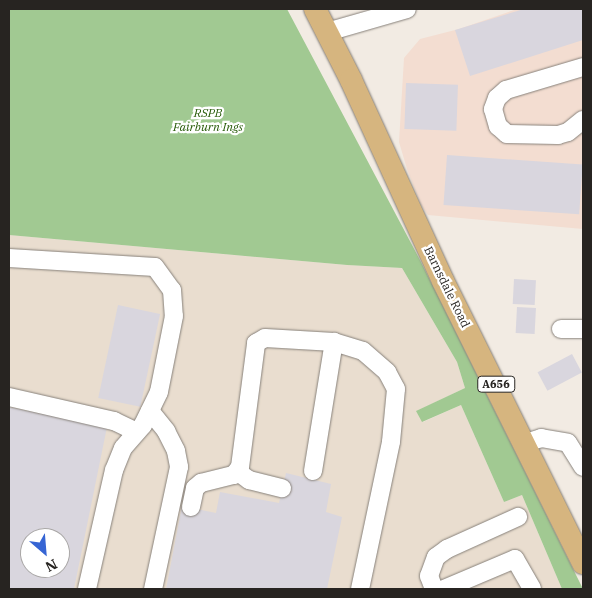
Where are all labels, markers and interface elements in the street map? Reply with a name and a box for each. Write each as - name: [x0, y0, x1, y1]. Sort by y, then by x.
- park label: RSPB Fairburn Ings: [173, 106, 243, 134]
- street label: Barnsdale Road: [421, 244, 473, 330]
- road number: A656: [477, 376, 515, 392]
- north arrow: [20, 528, 70, 578]
- text: N: [42, 555, 60, 576]

